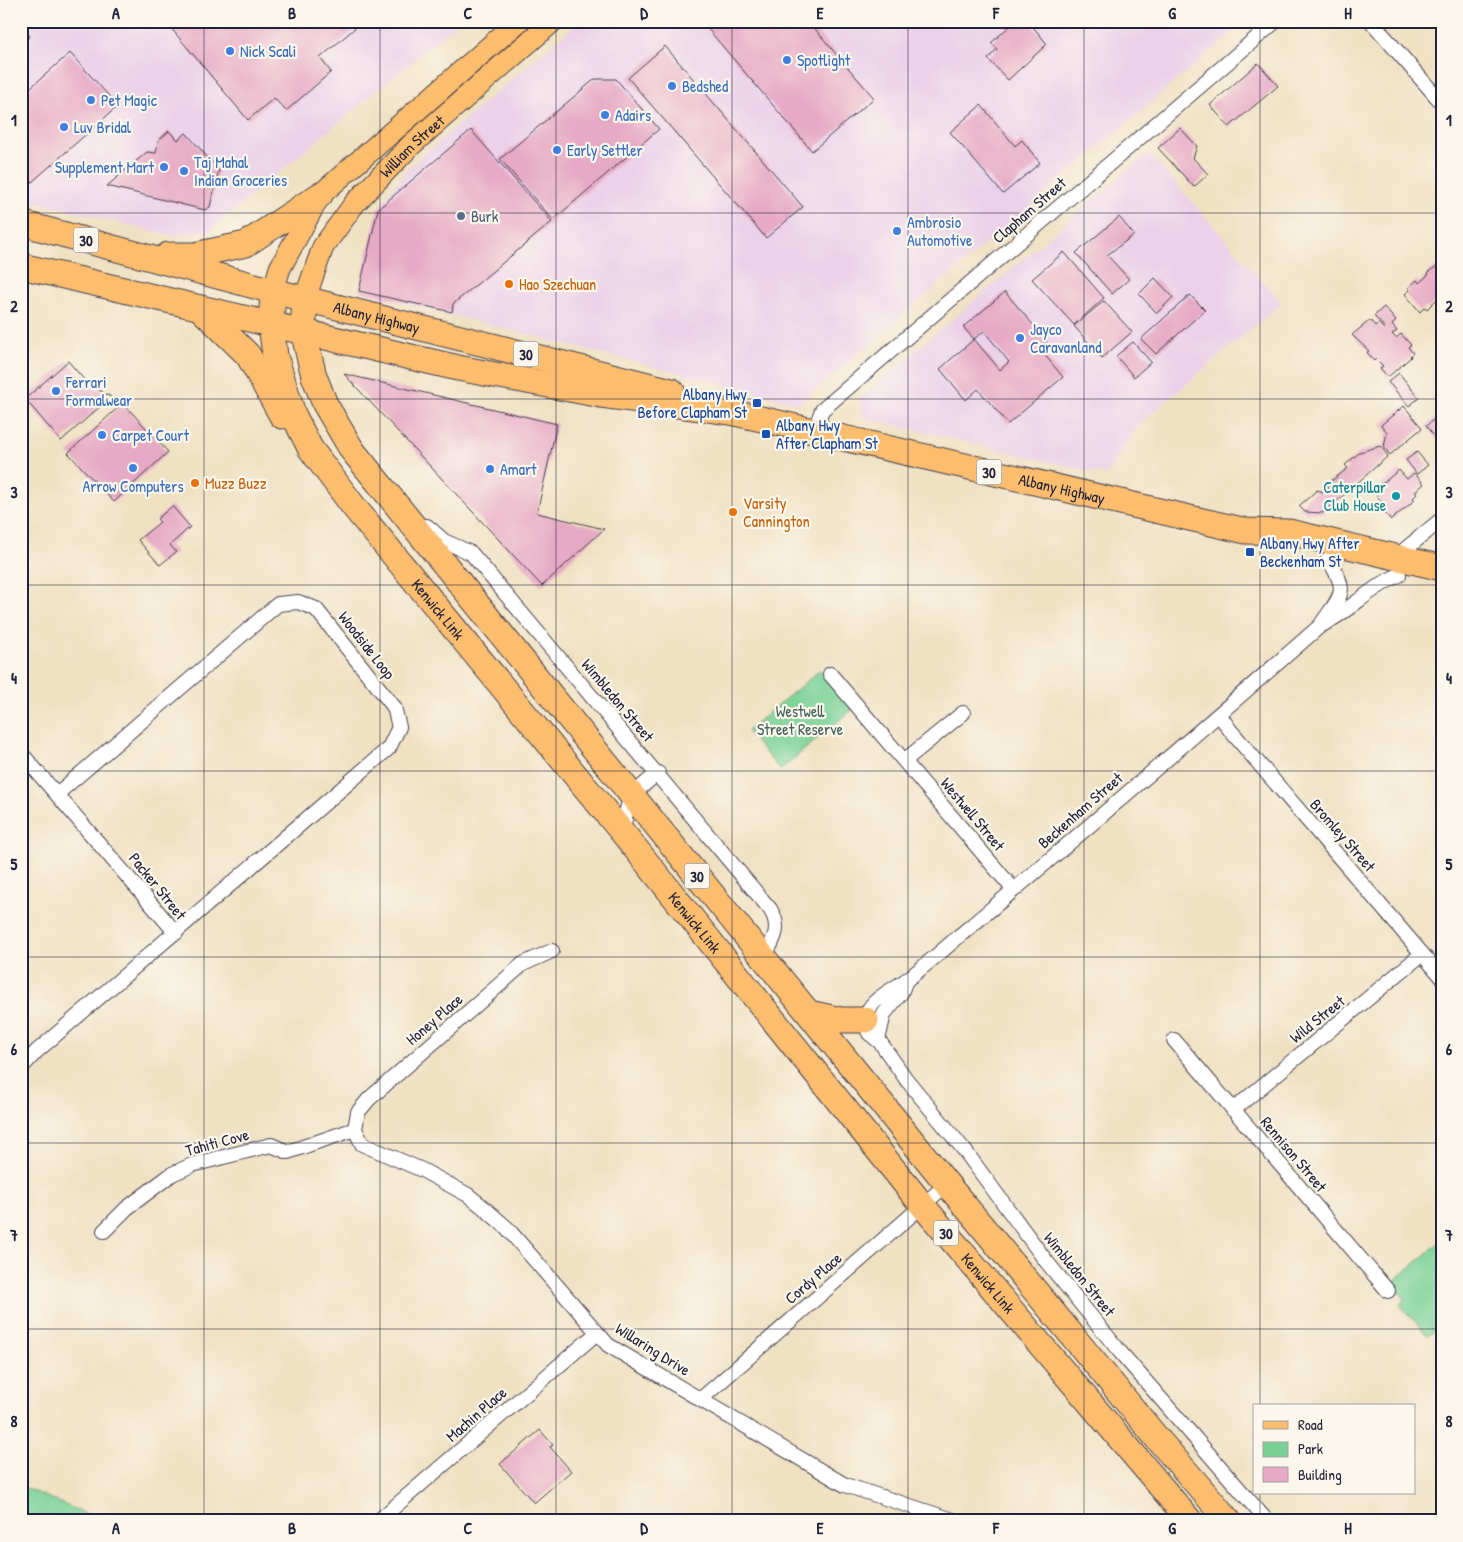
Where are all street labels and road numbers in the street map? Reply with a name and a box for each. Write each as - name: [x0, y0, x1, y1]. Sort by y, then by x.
- street label: William Street: [374, 109, 449, 182]
- street label: Clapham Street: [987, 172, 1071, 248]
- road number: 30: [74, 228, 98, 252]
- street label: Albany Highway: [331, 296, 422, 338]
- road number: 30: [514, 342, 538, 366]
- road number: 30: [976, 460, 1002, 484]
- street label: Albany Highway: [1017, 468, 1108, 509]
- street label: Kenwick Link: [407, 574, 470, 645]
- street label: Woodside Loop: [333, 606, 401, 684]
- street label: Wimbledon Street: [577, 654, 660, 747]
- street label: Beckenham Street: [1033, 767, 1127, 853]
- street label: Westwell Street: [936, 773, 1011, 856]
- street label: Bromley Street: [1305, 794, 1381, 877]
- street label: Packer Street: [124, 848, 192, 924]
- road number: 30: [684, 864, 710, 888]
- street label: Kenwick Link: [663, 887, 727, 958]
- street label: Honey Place: [401, 988, 468, 1050]
- street label: Wild Street: [1285, 990, 1350, 1048]
- street label: Rennison Street: [1256, 1112, 1332, 1197]
- street label: Tahiti Cove: [183, 1123, 252, 1161]
- road number: 30: [934, 1220, 958, 1246]
- street label: Wimbledon Street: [1039, 1227, 1121, 1321]
- street label: Cordy Place: [780, 1247, 847, 1309]
- street label: Kenwick Link: [956, 1248, 1021, 1318]
- street label: Willaring Drive: [611, 1317, 695, 1381]
- street label: Machin Place: [441, 1381, 512, 1447]

